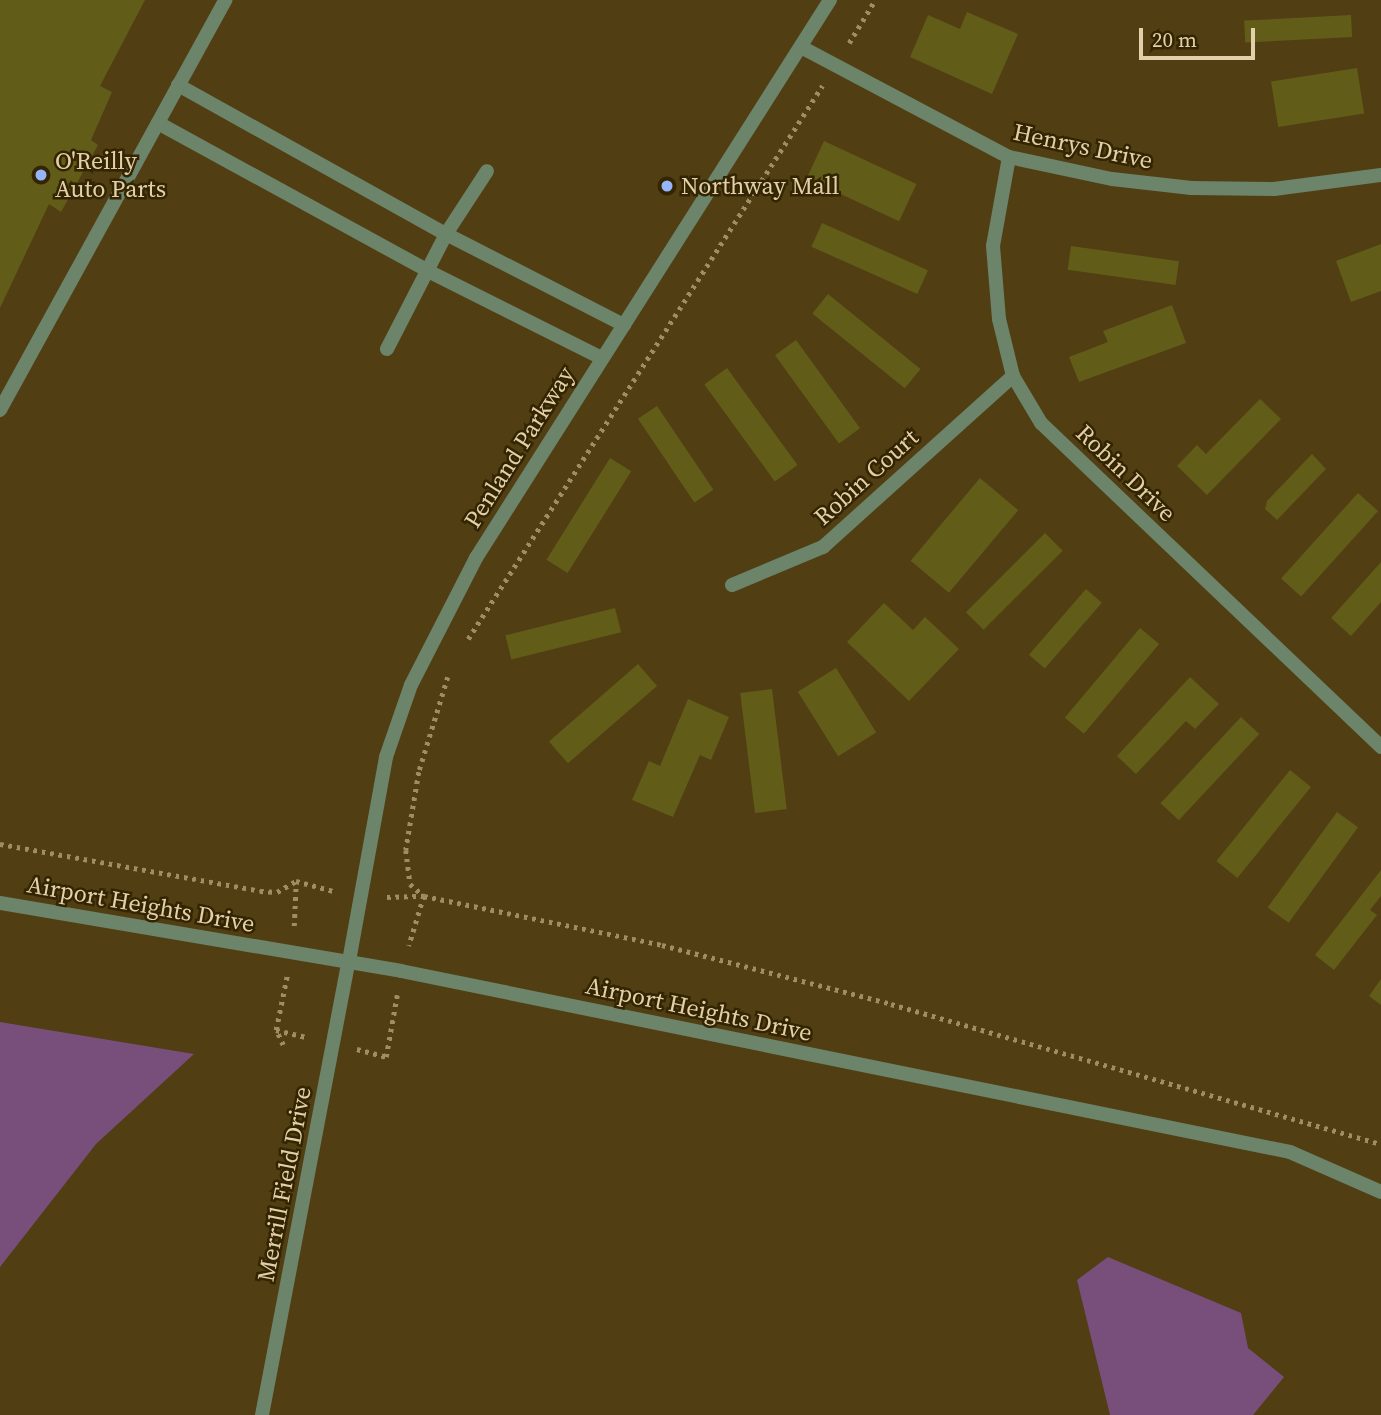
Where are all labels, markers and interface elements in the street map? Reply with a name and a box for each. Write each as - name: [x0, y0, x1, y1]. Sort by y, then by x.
- scale bar: [1143, 14, 1258, 58]
- text: 20 m: [1152, 25, 1197, 54]
- street label: Henrys Drive: [1011, 117, 1155, 175]
- place label: O'Reilly Auto Parts: [55, 147, 166, 203]
- marker: O'Reilly Auto Parts: [33, 167, 49, 183]
- place label: Northway Mall: [681, 172, 839, 200]
- marker: Northway Mall: [659, 178, 675, 194]
- street label: Penland Parkway: [458, 361, 580, 533]
- street label: Robin Drive: [1070, 418, 1182, 528]
- street label: Robin Court: [808, 423, 924, 531]
- street label: Airport Heights Drive: [25, 870, 257, 938]
- street label: Airport Heights Drive: [583, 971, 815, 1047]
- street label: Merrill Field Drive: [251, 1084, 317, 1284]

